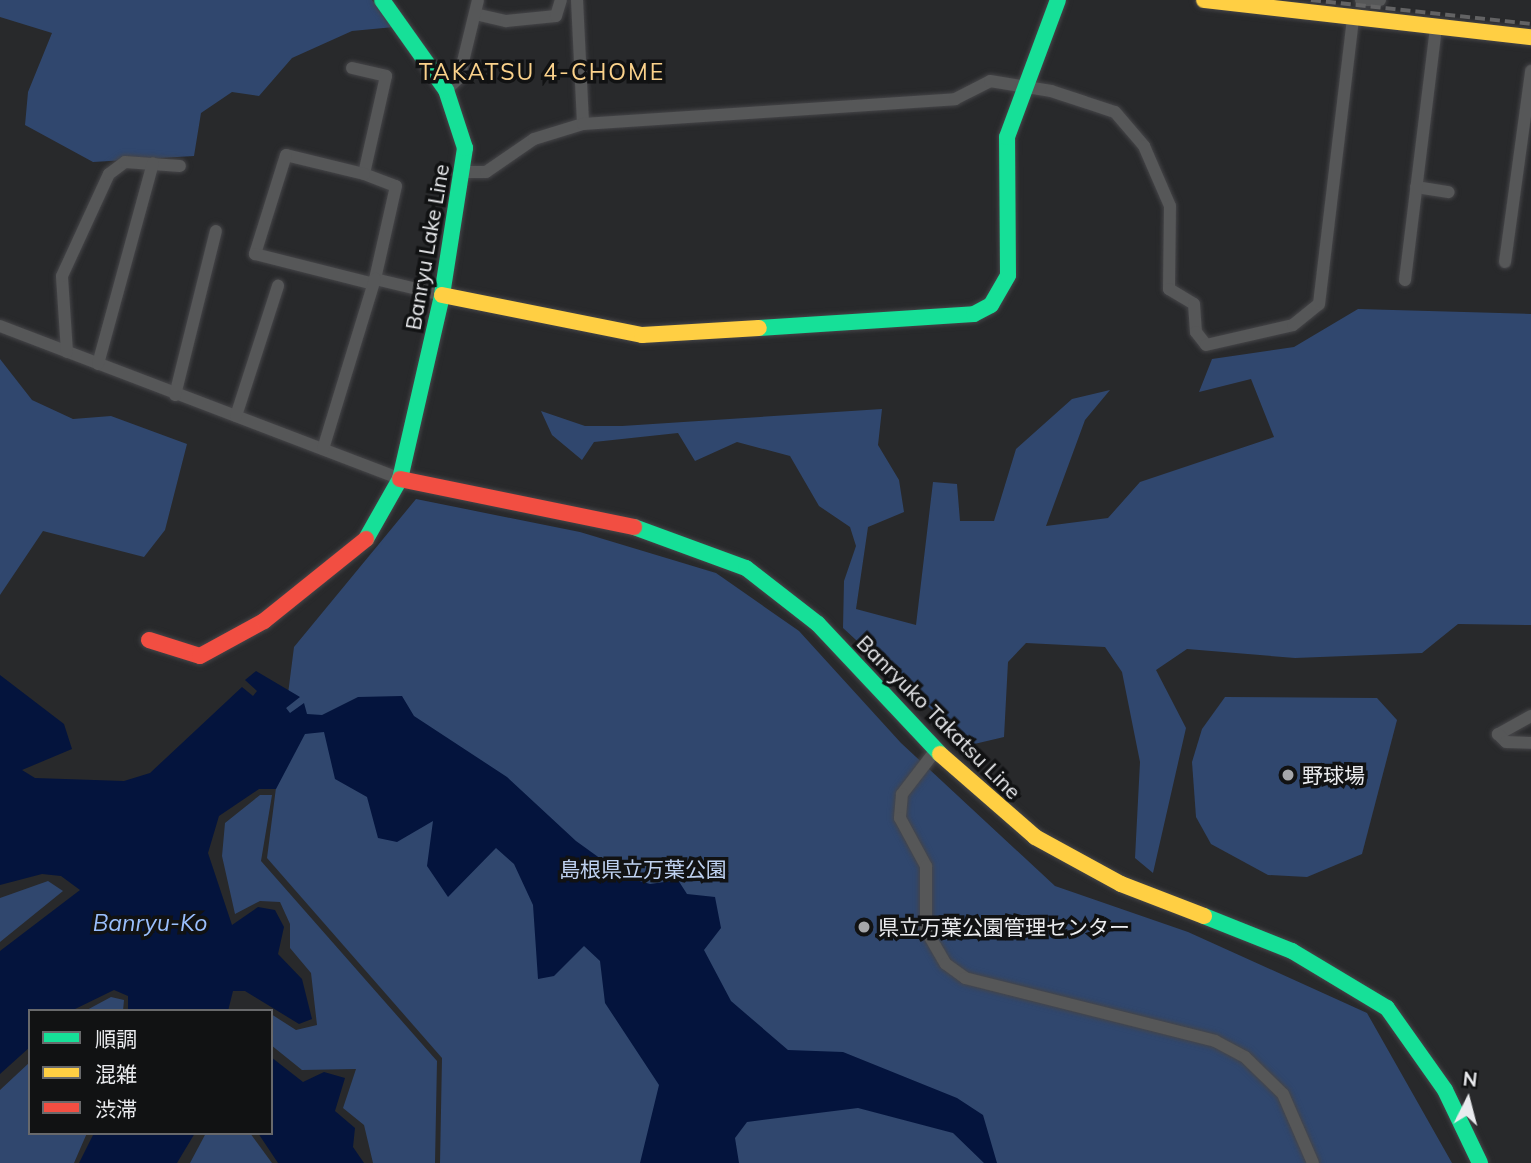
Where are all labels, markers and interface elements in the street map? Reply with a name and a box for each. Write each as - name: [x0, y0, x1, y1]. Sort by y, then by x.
- district label: TAKATSU 4-CHOME: [421, 58, 663, 86]
- street label: Banryu Lake Line: [400, 162, 454, 332]
- street label: Banryuko Takatsu Line: [852, 630, 1026, 804]
- place label: 野球場: [1302, 762, 1365, 788]
- marker: 野球場: [1280, 767, 1296, 783]
- park label: 島根県立万葉公園: [559, 856, 727, 882]
- water label: Banryu-Ko: [93, 909, 207, 937]
- place label: 県立万葉公園管理センター: [878, 914, 1130, 940]
- marker: 県立万葉公園管理センター: [856, 919, 872, 935]
- legend: [28, 1009, 273, 1135]
- text: 順調: [95, 1026, 137, 1052]
- text: 混雑: [95, 1061, 137, 1087]
- north arrow: [1433, 1065, 1503, 1135]
- text: N: [1462, 1066, 1479, 1092]
- text: 渋滞: [95, 1096, 137, 1122]

